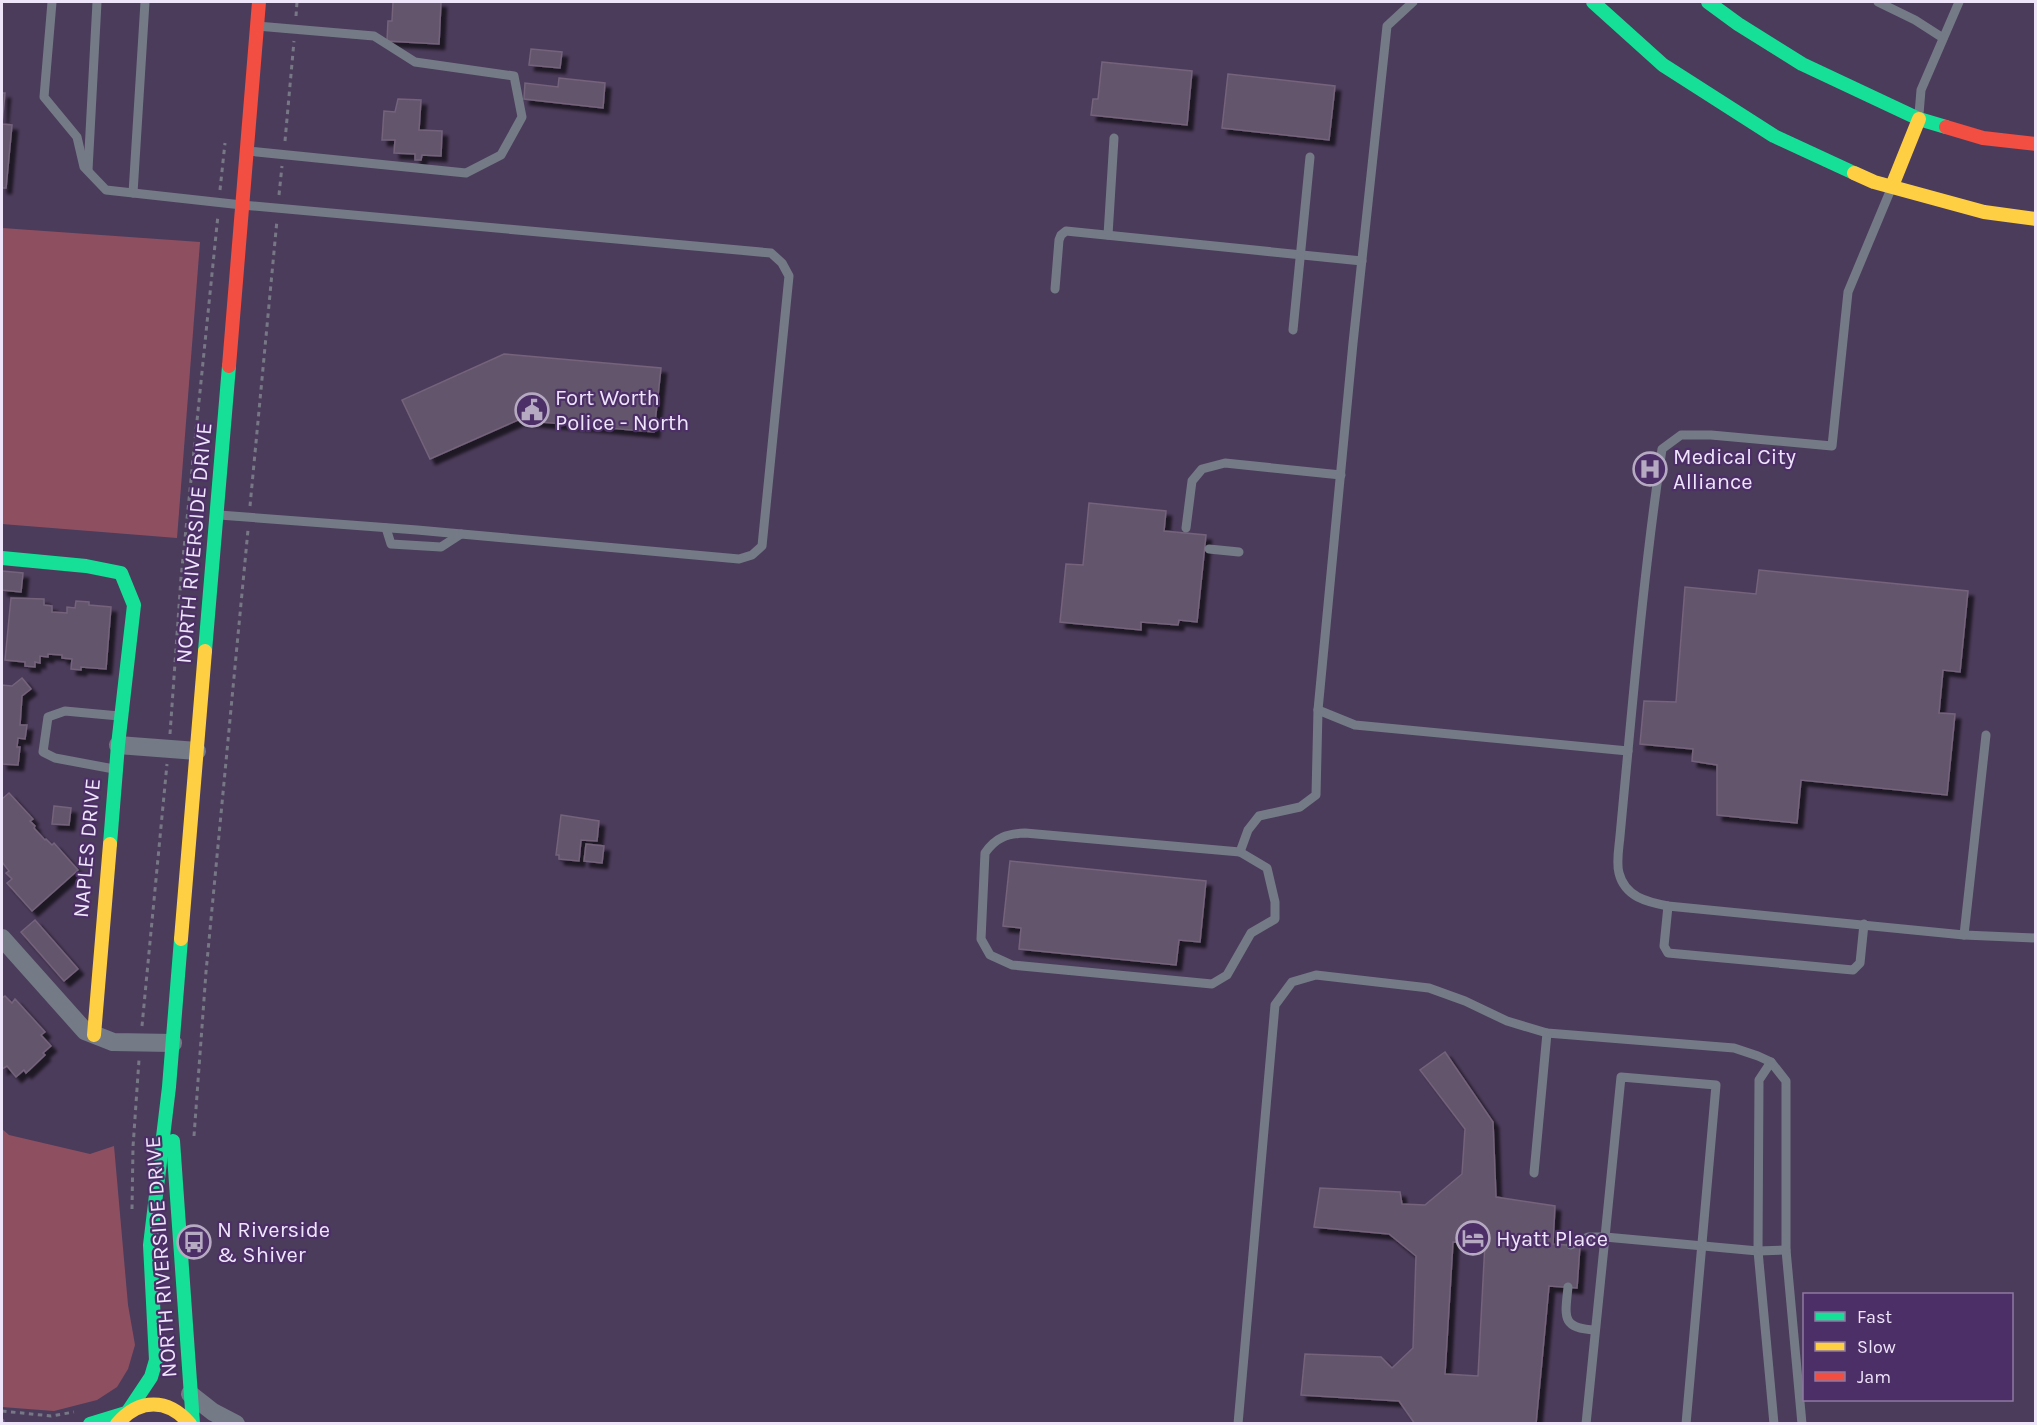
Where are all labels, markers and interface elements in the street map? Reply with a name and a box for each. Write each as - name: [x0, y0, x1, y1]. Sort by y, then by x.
- place label: Fort Worth Police - North: [555, 385, 689, 436]
- public building icon: Fort Worth Police - North: [514, 392, 550, 428]
- street label: NORTH RIVERSIDE DRIVE: [171, 421, 217, 665]
- place label: Medical City Alliance: [1673, 444, 1796, 495]
- hospital icon: Medical City Alliance: [1632, 451, 1668, 487]
- street label: NAPLES DRIVE: [68, 777, 106, 919]
- street label: NORTH RIVERSIDE DRIVE: [140, 1135, 182, 1379]
- place label: N Riverside & Shiver: [217, 1217, 330, 1268]
- hotel icon: Hyatt Place: [1455, 1220, 1491, 1256]
- bus stop icon: N Riverside & Shiver: [176, 1224, 212, 1260]
- place label: Hyatt Place: [1496, 1226, 1608, 1252]
- legend: [1803, 1293, 2013, 1401]
- text: Fast: [1857, 1306, 1892, 1328]
- text: Slow: [1857, 1336, 1896, 1358]
- text: Jam: [1857, 1366, 1891, 1388]

